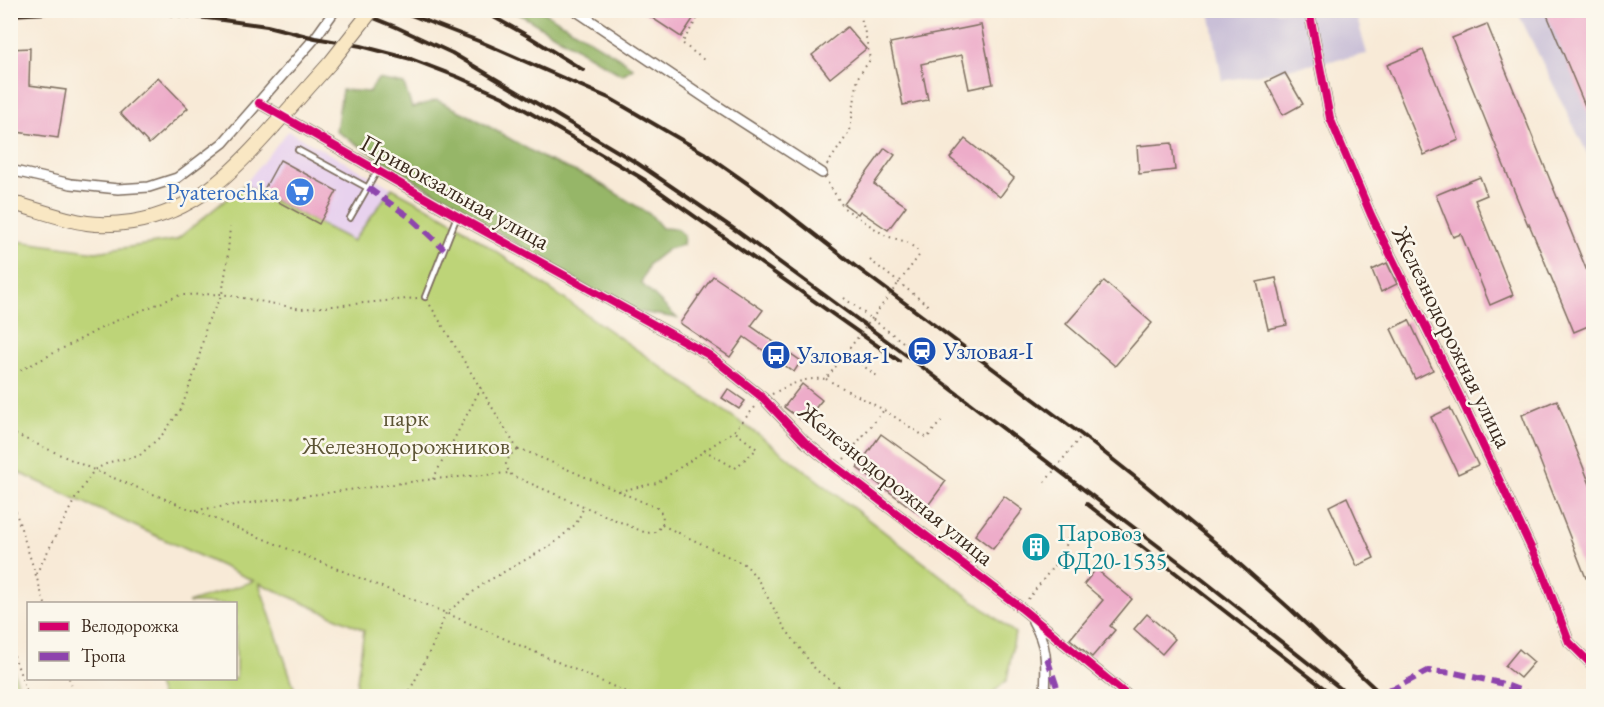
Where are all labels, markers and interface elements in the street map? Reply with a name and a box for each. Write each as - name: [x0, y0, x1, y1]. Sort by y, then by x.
- street label: Привокзальная улица: [355, 127, 556, 257]
- place label: Pyaterochka: [166, 176, 279, 207]
- supermarket icon: Pyaterochka: [284, 176, 316, 208]
- street label: Железнодорожная улица: [1385, 220, 1520, 453]
- station icon: Узловая-I: [906, 335, 938, 367]
- place label: Узловая-I: [942, 335, 1033, 366]
- bus stop icon: Узловая-1: [760, 339, 792, 371]
- place label: Узловая-1: [796, 339, 891, 370]
- street label: Железнодорожная улица: [791, 394, 1001, 572]
- park label: парк Железнодорожников: [301, 402, 510, 461]
- place label: Паровоз ФД20-1535: [1057, 517, 1167, 576]
- building icon: Паровоз ФД20-1535: [1020, 531, 1052, 563]
- legend: [27, 602, 237, 680]
- text: Велодорожка: [81, 614, 180, 637]
- text: Тропа: [81, 644, 127, 667]

